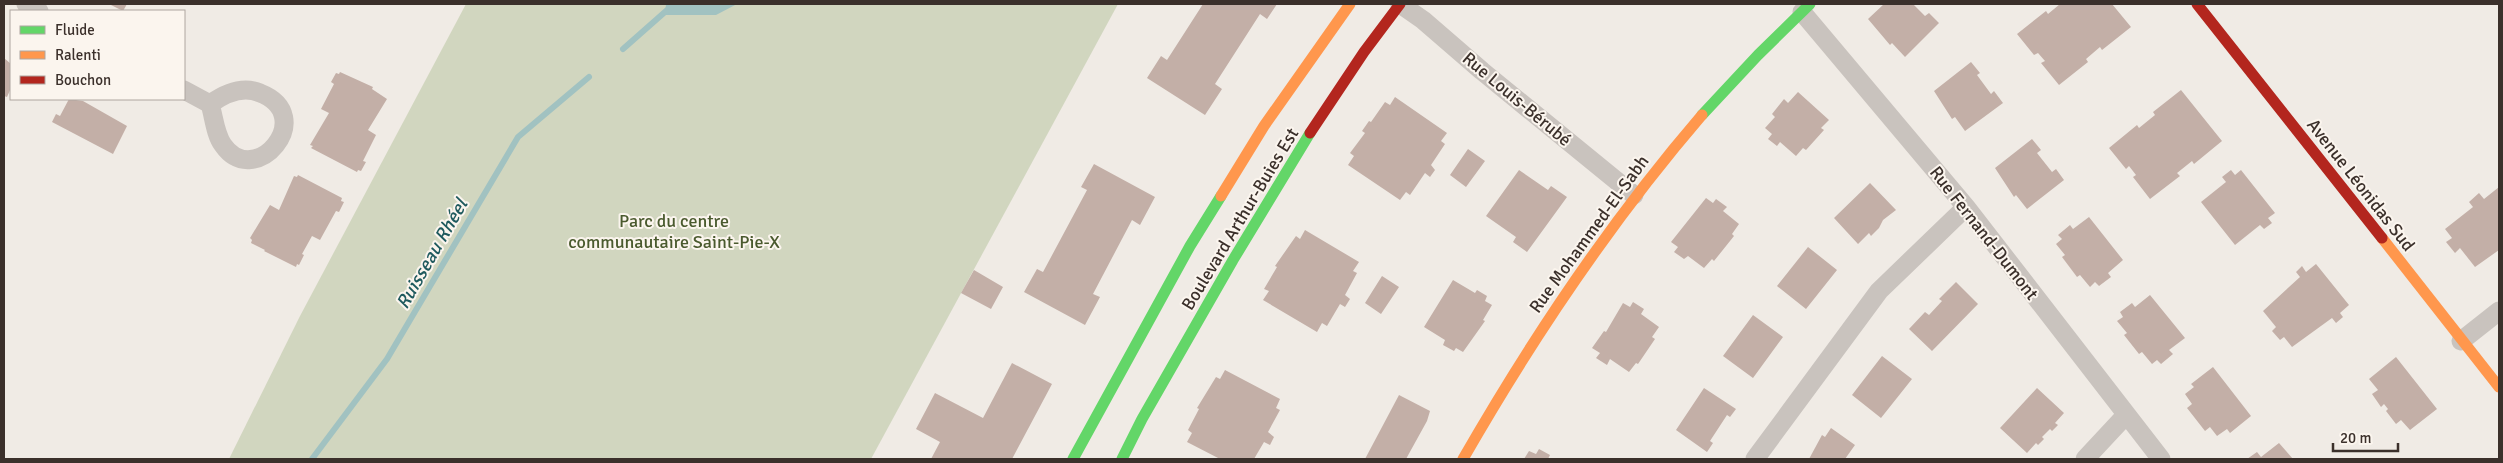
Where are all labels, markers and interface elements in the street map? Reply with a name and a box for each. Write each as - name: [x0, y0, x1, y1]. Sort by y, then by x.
- legend: [10, 10, 185, 100]
- text: Fluide: [55, 21, 95, 39]
- text: Ralenti: [55, 46, 101, 64]
- street label: Rue Louis-Bérubé: [1458, 47, 1576, 151]
- text: Bouchon: [55, 71, 111, 89]
- street label: Avenue Léonidas Sud: [2302, 114, 2420, 256]
- street label: Boulevard Arthur-Buies Est: [1177, 124, 1303, 314]
- street label: Rue Mohammed-El-Sabh: [1524, 151, 1654, 317]
- street label: Rue Fernand-Dumont: [1925, 162, 2043, 304]
- water label: Ruisseau Rhéel: [391, 193, 474, 313]
- park label: Parc du centre communautaire Saint-Pie-X: [568, 210, 780, 253]
- scale bar: [2333, 420, 2398, 452]
- text: 20 m: [2340, 429, 2371, 447]

